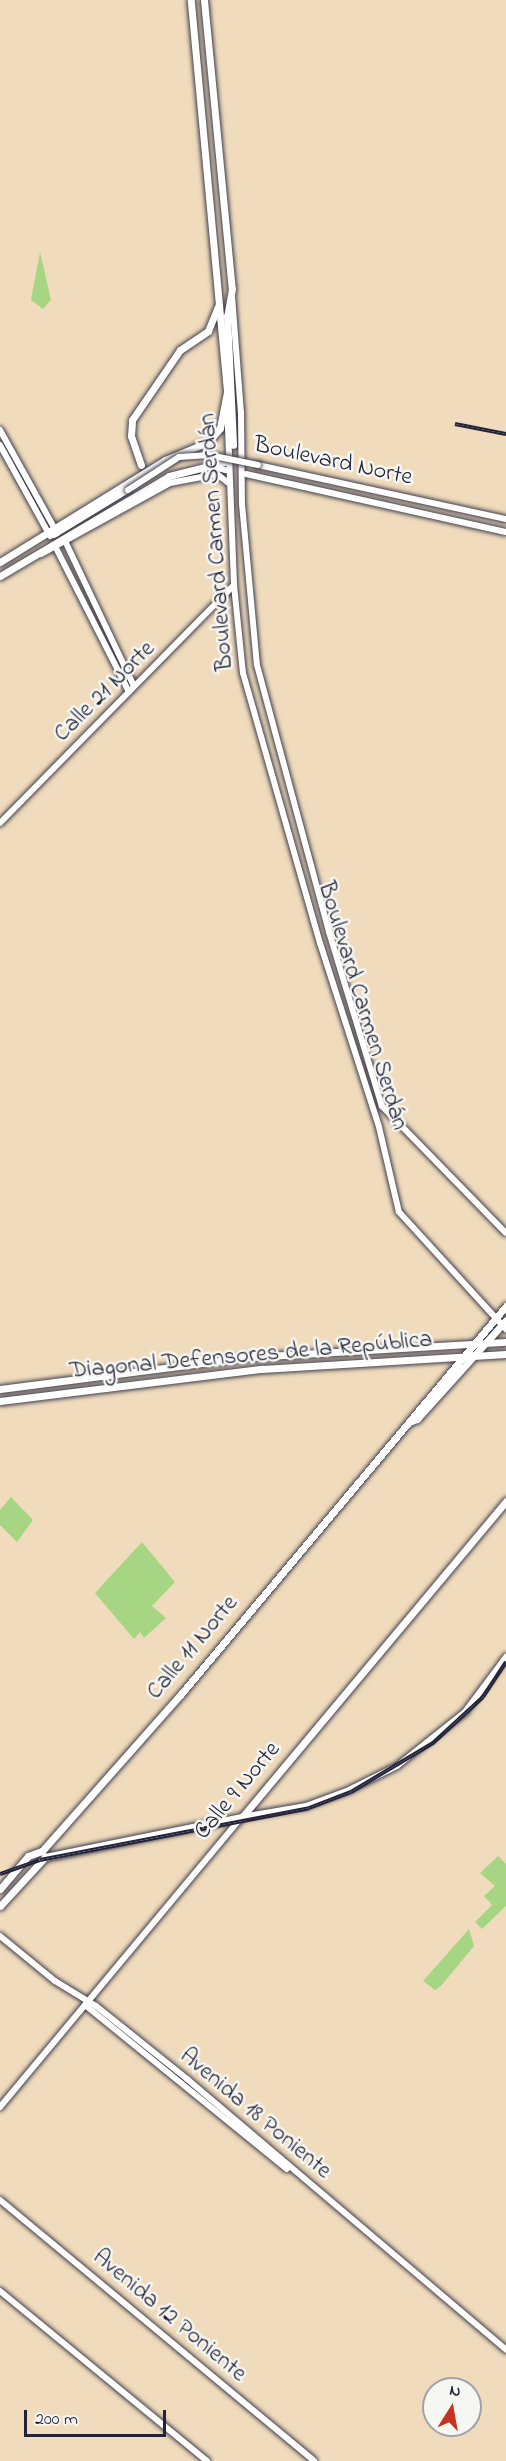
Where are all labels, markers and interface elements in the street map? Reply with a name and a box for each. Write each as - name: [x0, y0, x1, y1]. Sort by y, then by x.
- street label: Boulevard Carmen Serdán: [194, 412, 240, 672]
- street label: Boulevard Norte: [251, 431, 415, 493]
- street label: Calle 21 Norte: [48, 635, 162, 749]
- street label: Boulevard Carmen Serdán: [311, 878, 413, 1134]
- street label: Diagonal Defensores de la República: [68, 1326, 434, 1386]
- street label: Calle 11 Norte: [141, 1590, 245, 1706]
- street label: Calle 9 Norte: [189, 1736, 287, 1846]
- street label: Avenida 18 Poniente: [173, 2042, 337, 2186]
- street label: Avenida 12 Poniente: [86, 2243, 252, 2389]
- north arrow: [422, 2377, 482, 2437]
- text: N: [447, 2378, 463, 2404]
- scale bar: [27, 2398, 170, 2436]
- text: 200 m: [35, 2407, 78, 2433]

